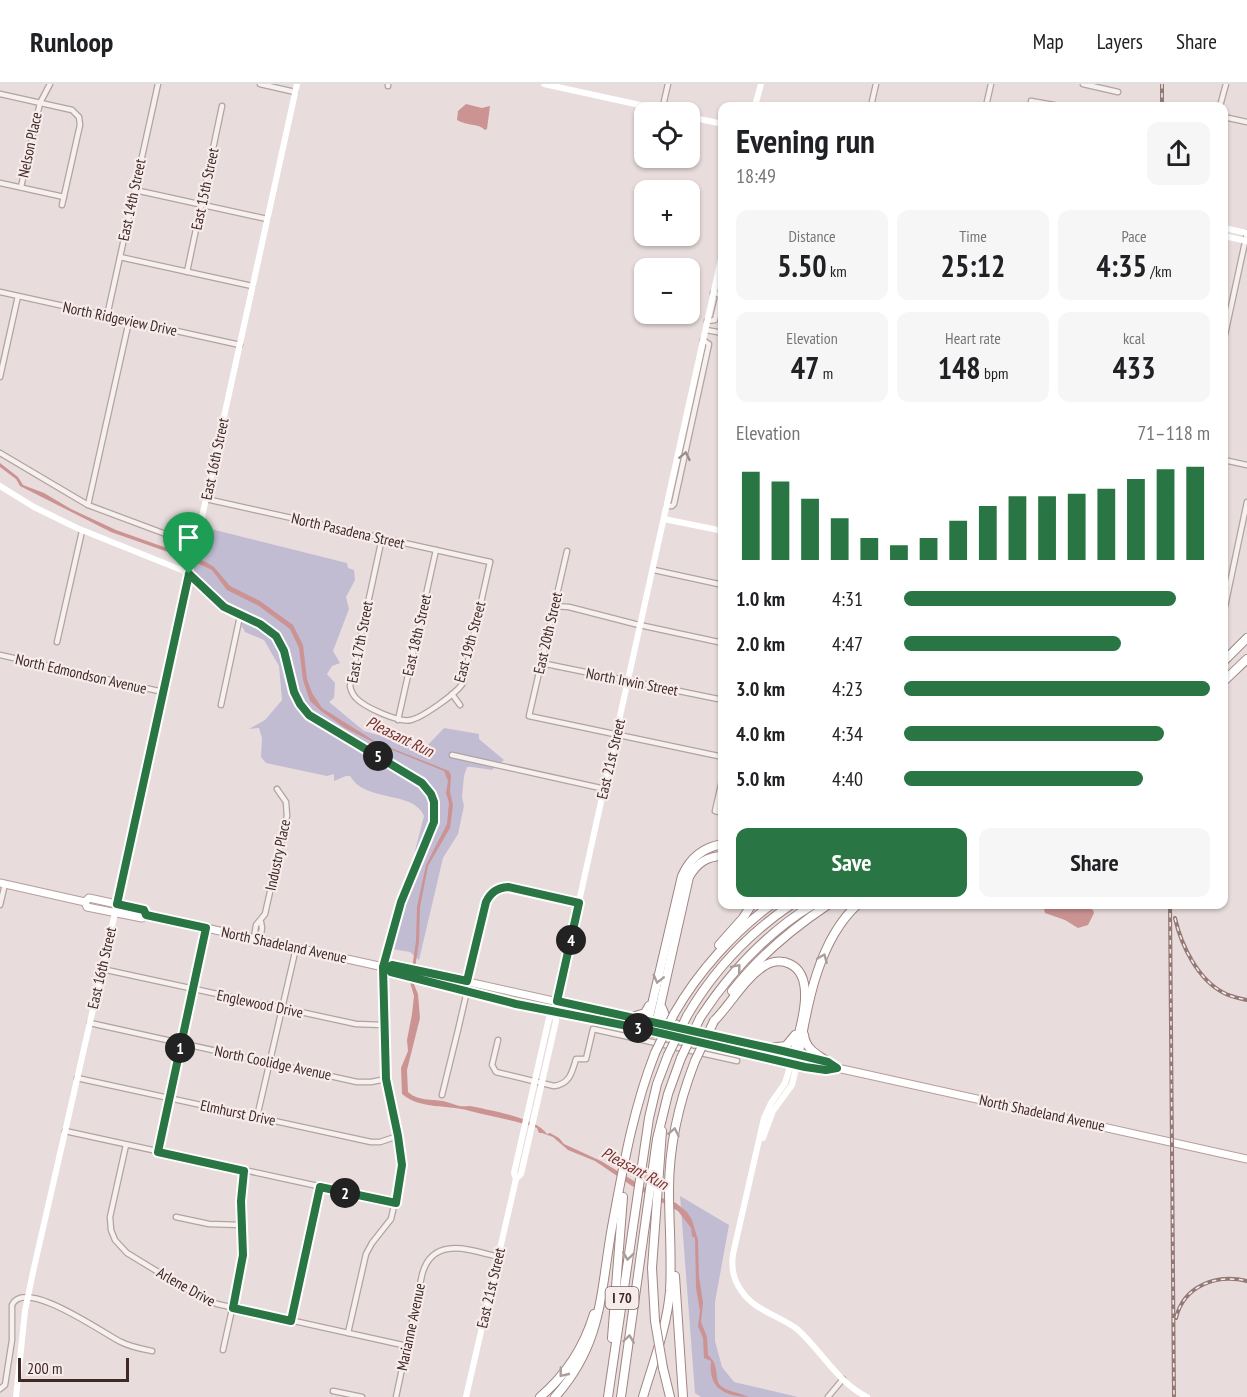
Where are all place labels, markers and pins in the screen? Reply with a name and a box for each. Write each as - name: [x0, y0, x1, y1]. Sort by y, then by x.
- pin: [163, 512, 214, 574]
- pin: 5: [363, 741, 393, 771]
- pin: 4: [556, 925, 586, 955]
- pin: 3: [623, 1013, 653, 1043]
- pin: 1: [165, 1033, 195, 1063]
- pin: 2: [330, 1178, 360, 1208]

